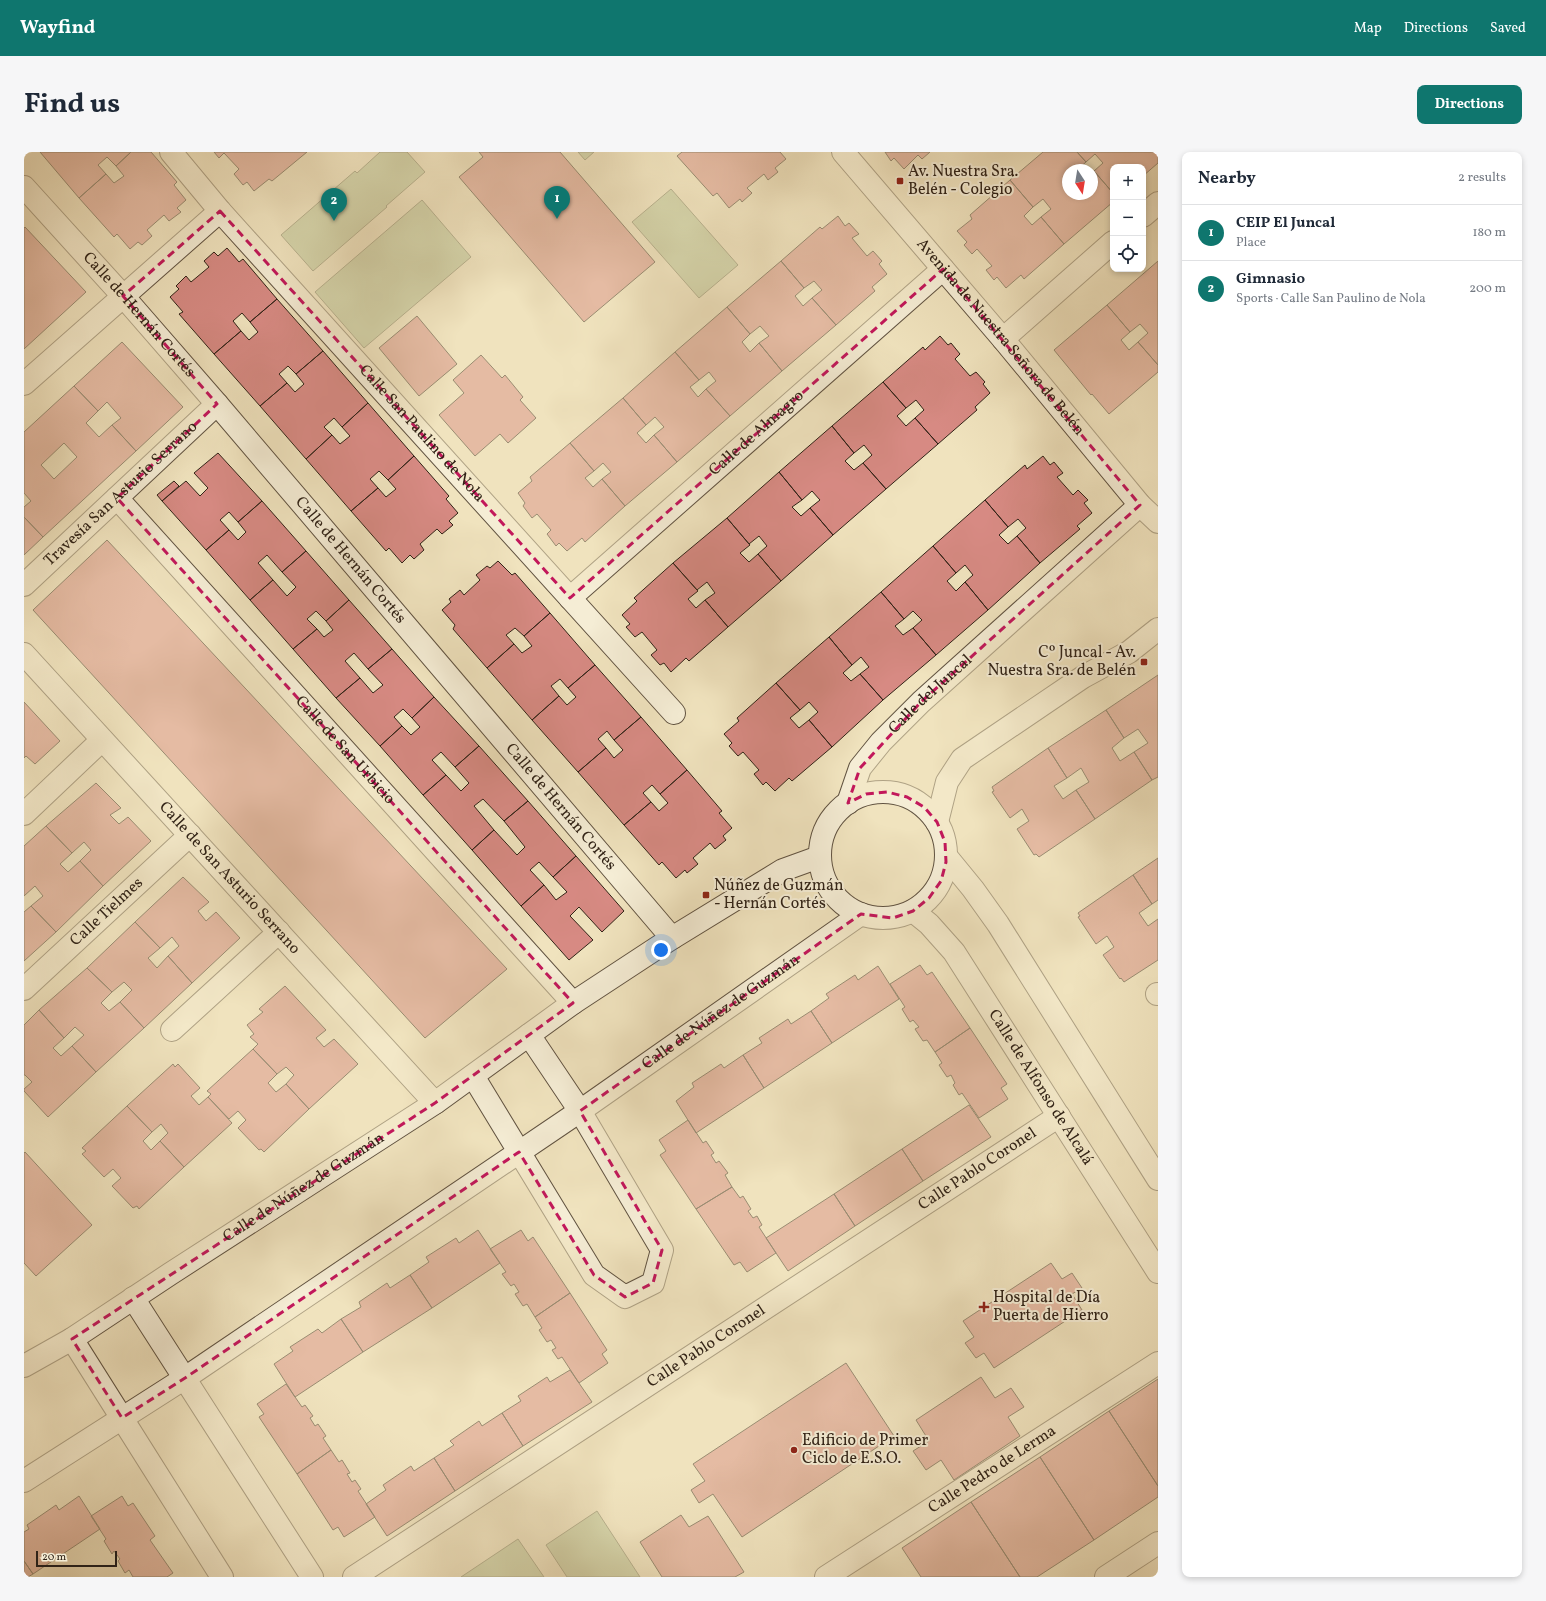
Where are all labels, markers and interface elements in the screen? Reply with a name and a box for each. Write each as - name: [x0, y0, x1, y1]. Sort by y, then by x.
- text: Wayfind: [20, 15, 95, 41]
- text: Map: [1354, 19, 1382, 38]
- text: Directions: [1404, 19, 1468, 38]
- text: Saved: [1490, 19, 1526, 38]
- text: Find us: [24, 85, 120, 124]
- button: Directions: [1417, 85, 1522, 124]
- place label: Av. Nuestra Sra. Belén - Colegio: [908, 161, 1018, 201]
- north arrow: [1062, 164, 1098, 200]
- map controls: [1110, 164, 1146, 272]
- button: +: [1110, 164, 1146, 200]
- text: Nearby: [1198, 167, 1256, 190]
- text: 2 results: [1458, 169, 1506, 187]
- marker: Av. Nuestra Sra. Belén - Colegio: [895, 176, 905, 186]
- pin: 1: [544, 186, 570, 219]
- pin: 2: [321, 188, 347, 221]
- button: −: [1110, 200, 1146, 236]
- text: CEIP El Juncal: [1236, 213, 1335, 234]
- text: 1: [1208, 224, 1214, 242]
- text: 180 m: [1472, 224, 1506, 242]
- street label: Avenida de Nuestra Señora de Belén: [911, 234, 1089, 440]
- text: Place: [1236, 234, 1266, 252]
- button: locate: [1110, 236, 1146, 272]
- street label: Calle de Hernán Cortés: [77, 247, 200, 383]
- text: Gimnasio: [1236, 269, 1305, 290]
- text: 2: [1208, 280, 1214, 298]
- text: 200 m: [1469, 280, 1506, 298]
- text: Sports · Calle San Paulino de Nola: [1236, 290, 1426, 308]
- street label: Calle San Paulino de Nola: [353, 360, 489, 507]
- street label: Calle de Almagro: [704, 385, 809, 481]
- street label: Travesía San Asturio Serrano: [39, 416, 203, 572]
- street label: Calle de Hernán Cortés: [290, 492, 411, 629]
- place label: Cº Juncal - Av. Nuestra Sra. de Belén: [987, 642, 1136, 682]
- street label: Calle del Juncal: [884, 650, 977, 739]
- marker: Cº Juncal - Av. Nuestra Sra. de Belén: [1139, 657, 1149, 667]
- street label: Calle de San Urbicio: [290, 691, 400, 810]
- street label: Calle de Hernán Cortés: [500, 739, 621, 876]
- street label: Calle de San Asturio Serrano: [154, 797, 305, 959]
- street label: Calle Tielmes: [65, 872, 148, 952]
- place label: Núñez de Guzmán - Hernán Cortés: [714, 875, 843, 915]
- marker: Núñez de Guzmán - Hernán Cortés: [701, 890, 711, 900]
- your location: [651, 940, 671, 960]
- street label: Calle de Núñez de Guzmán: [638, 949, 804, 1075]
- street label: Calle de Alfonso de Alcalá: [983, 1006, 1098, 1170]
- street label: Calle Pablo Coronel: [914, 1122, 1041, 1216]
- street label: Calle de Núñez de Guzmán: [219, 1127, 389, 1248]
- place label: Hospital de Día Puerta de Hierro: [993, 1287, 1109, 1327]
- street label: Calle Pablo Coronel: [643, 1300, 770, 1393]
- marker: Hospital de Día Puerta de Hierro: [978, 1301, 990, 1313]
- street label: Calle Pedro de Lerma: [924, 1420, 1061, 1519]
- place label: Edificio de Primer Ciclo de E.S.O.: [802, 1430, 929, 1470]
- marker: Edificio de Primer Ciclo de E.S.O.: [789, 1445, 799, 1455]
- scale bar: [36, 1549, 117, 1568]
- text: 20 m: [42, 1550, 66, 1565]

